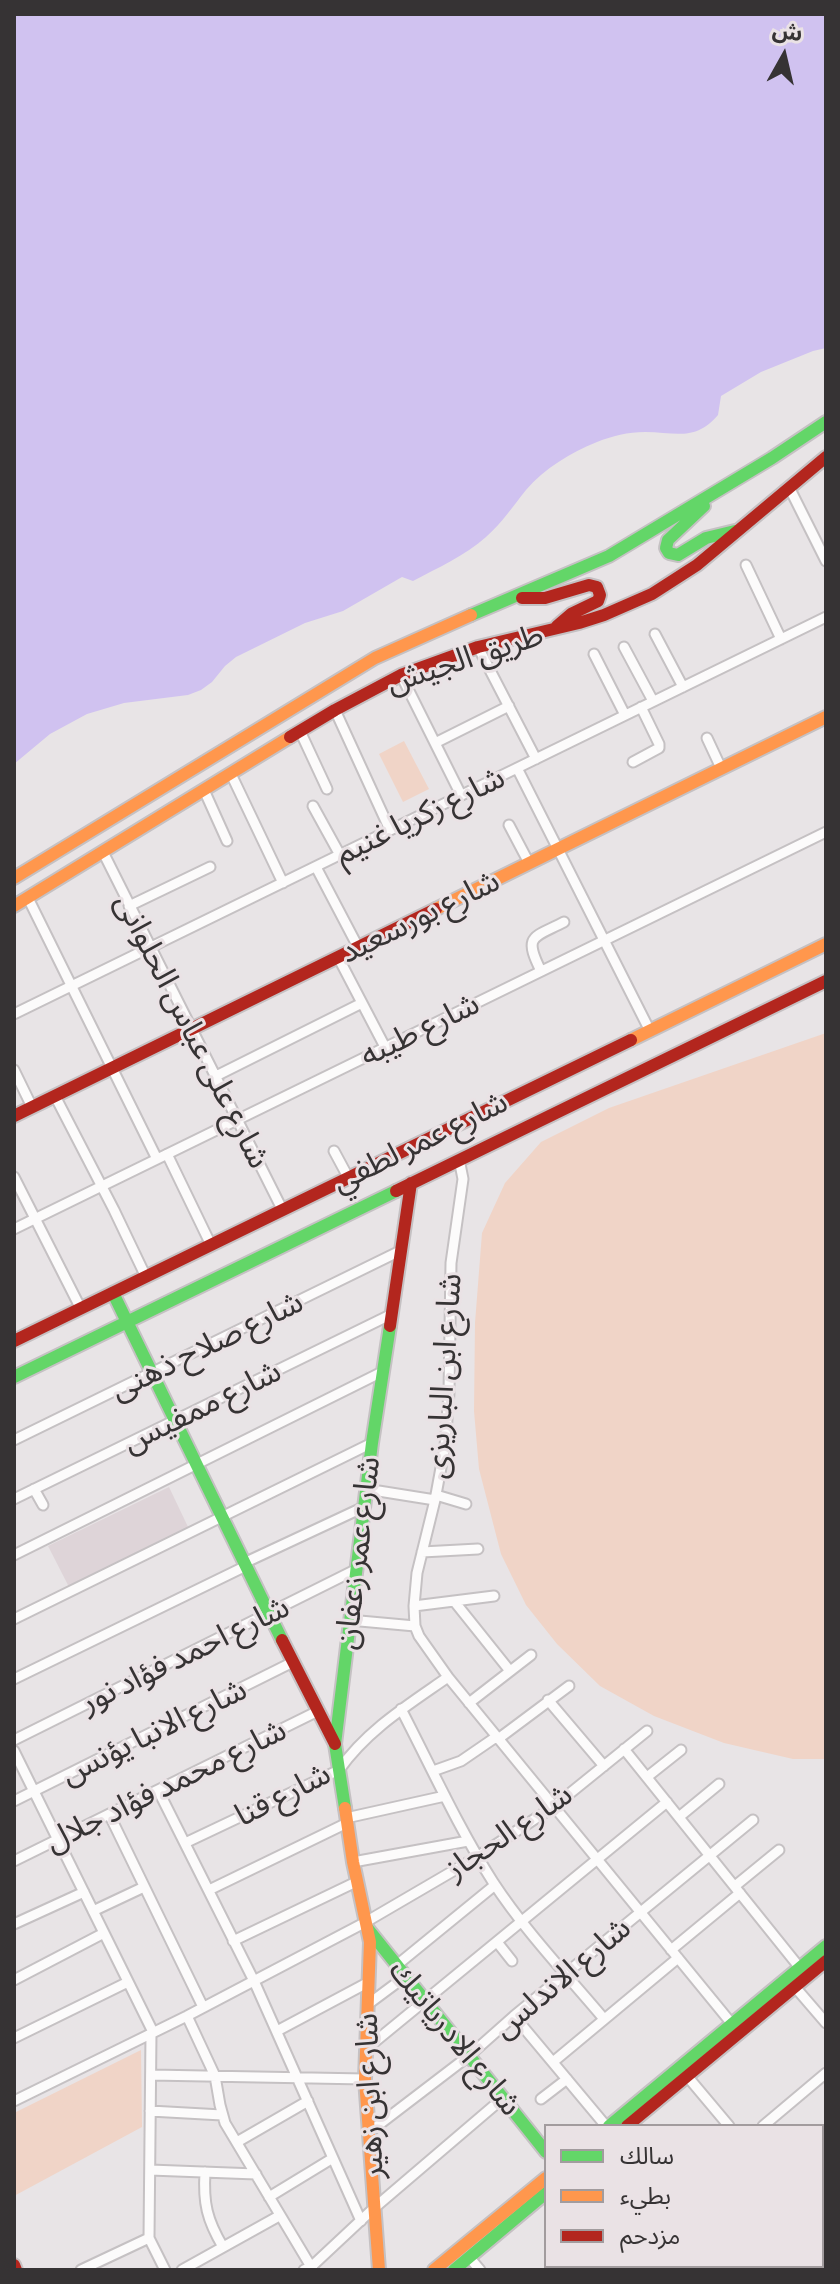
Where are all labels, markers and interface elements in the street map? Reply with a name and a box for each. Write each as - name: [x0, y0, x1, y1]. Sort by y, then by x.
- north arrow: [744, 16, 824, 96]
- text: ش: [771, 19, 804, 45]
- street label: طريق الجيش: [382, 616, 548, 702]
- street label: شارع زكريا غنيم: [329, 758, 511, 874]
- street label: شارع بورسعيد: [334, 862, 506, 972]
- street label: شارع على عباس الحلوانى: [106, 887, 278, 1175]
- street label: شارع طيبه: [354, 985, 486, 1075]
- street label: شارع عمر لطفي: [326, 1083, 514, 1201]
- street label: شارع ابن الباريزى: [418, 1272, 470, 1480]
- street label: شارع صلاح ذهنى: [104, 1283, 310, 1409]
- street label: شارع ممفيس: [117, 1352, 287, 1462]
- street label: شارع عمر زعفان: [327, 1454, 389, 1652]
- street label: شارع احمد فؤاد نور: [74, 1588, 296, 1722]
- street label: شارع الانبا يؤنس: [55, 1670, 253, 1794]
- street label: شارع محمد فؤاد جلال: [39, 1711, 293, 1861]
- street label: شارع قنا: [229, 1755, 337, 1835]
- street label: شارع الحجاز: [438, 1775, 580, 1889]
- street label: شارع الاندلس: [485, 1909, 639, 2047]
- street label: شارع الادرياتيك: [380, 1952, 530, 2124]
- street label: شارع ابن زهير: [348, 2012, 392, 2180]
- legend: [544, 2124, 824, 2268]
- text: سالك: [620, 2145, 674, 2169]
- text: بطيء: [620, 2185, 671, 2209]
- text: مزدحم: [620, 2225, 680, 2249]

